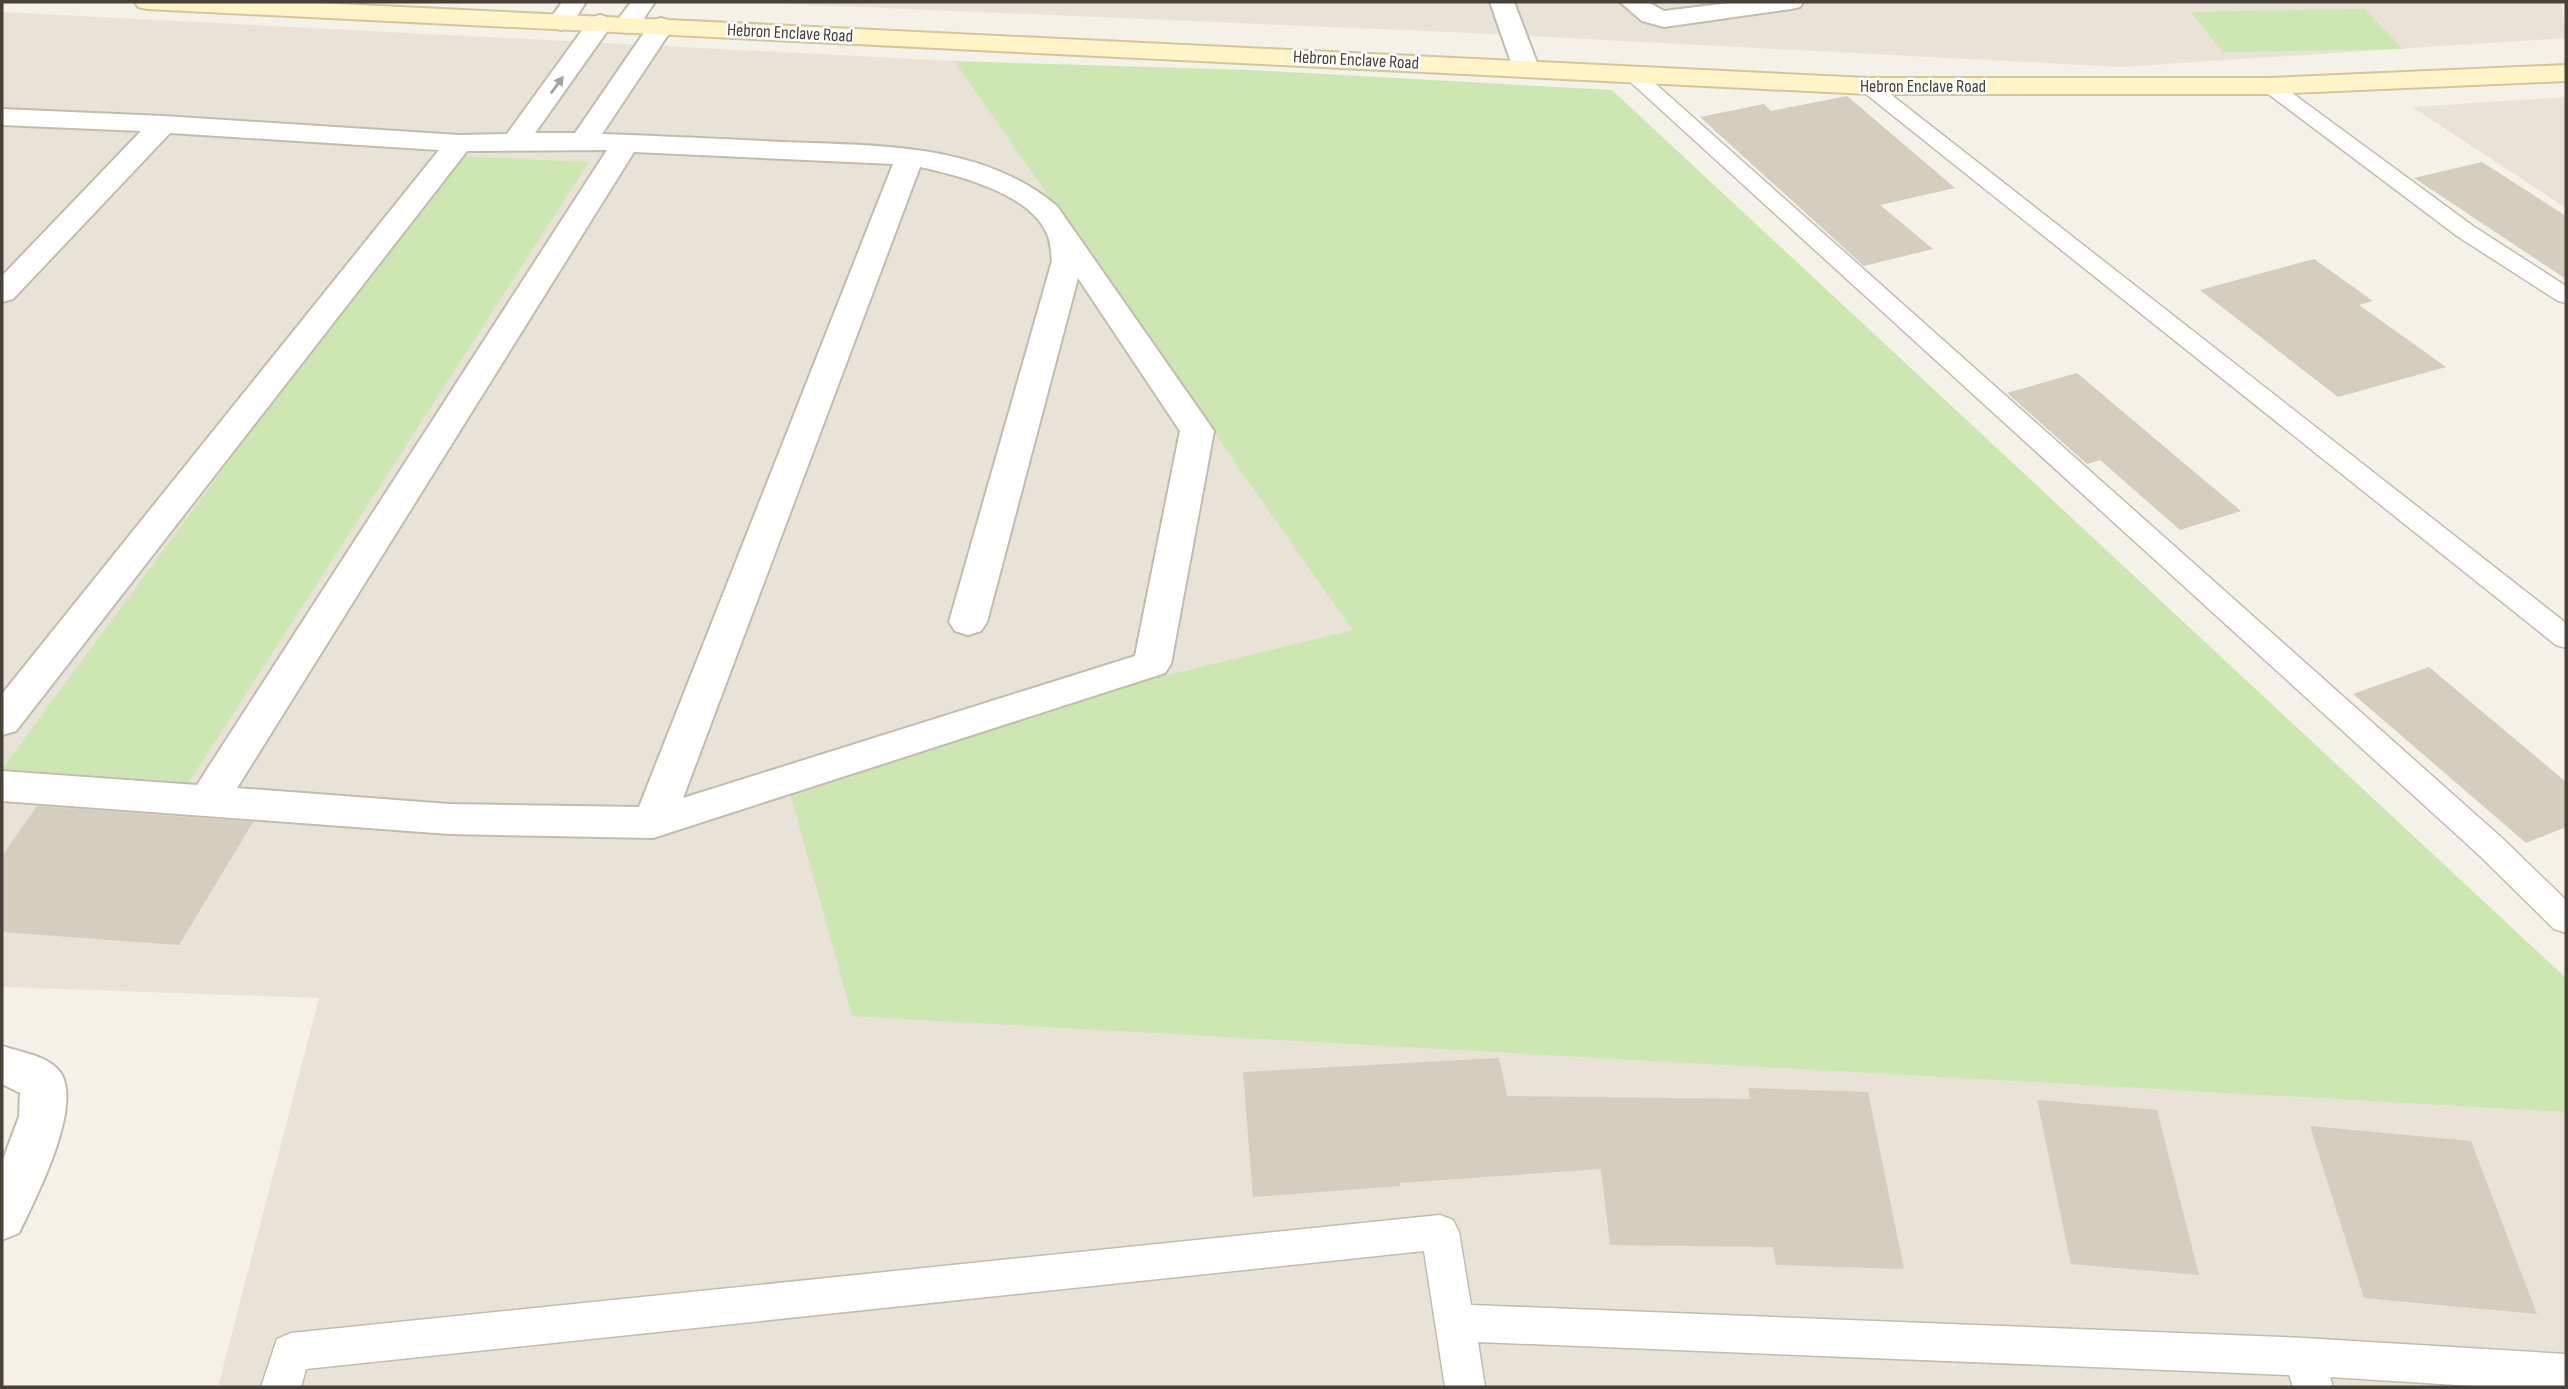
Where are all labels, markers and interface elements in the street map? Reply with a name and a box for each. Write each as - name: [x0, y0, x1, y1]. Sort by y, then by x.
- street label: Hebron Enclave Road: [726, 19, 854, 47]
- street label: Hebron Enclave Road: [1292, 46, 1420, 74]
- one-way arrow: [549, 76, 563, 94]
- street label: Hebron Enclave Road: [1860, 76, 1986, 97]

